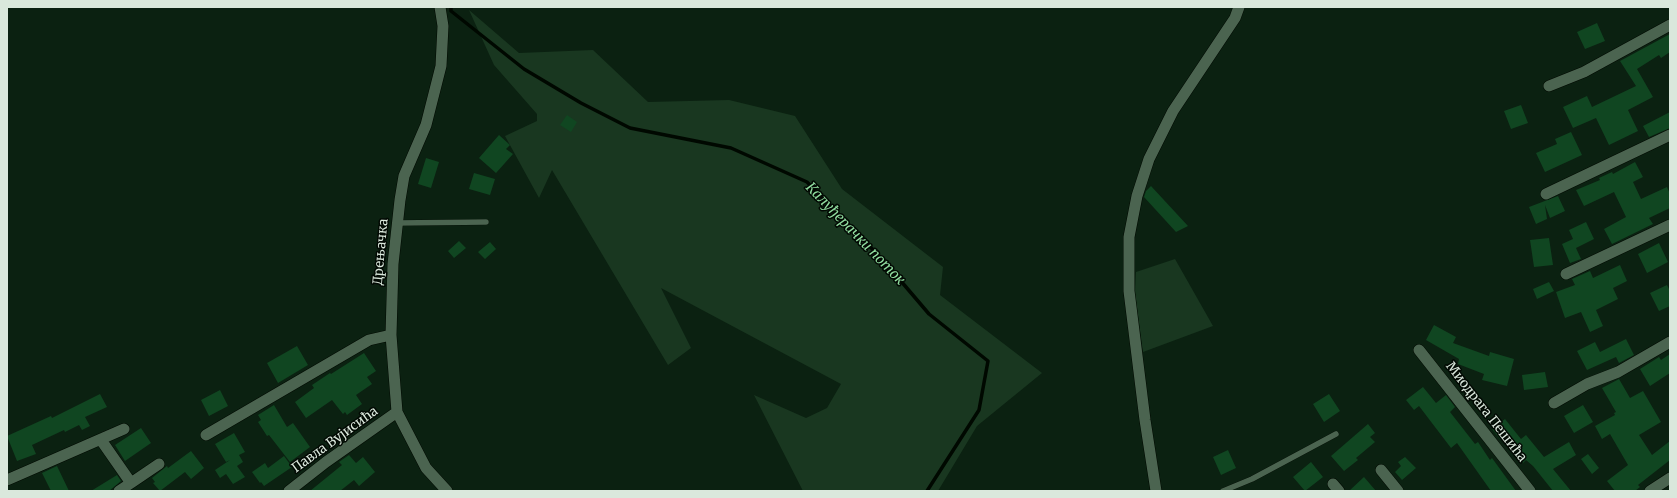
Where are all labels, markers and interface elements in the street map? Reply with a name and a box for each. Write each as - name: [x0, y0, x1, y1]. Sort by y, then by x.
- water label: Калуђерачки поток: [802, 179, 908, 289]
- street label: Дрењачка: [370, 218, 392, 286]
- street label: Миодрага Пешића: [1442, 359, 1530, 465]
- street label: Павла Вујисића: [289, 404, 381, 476]

